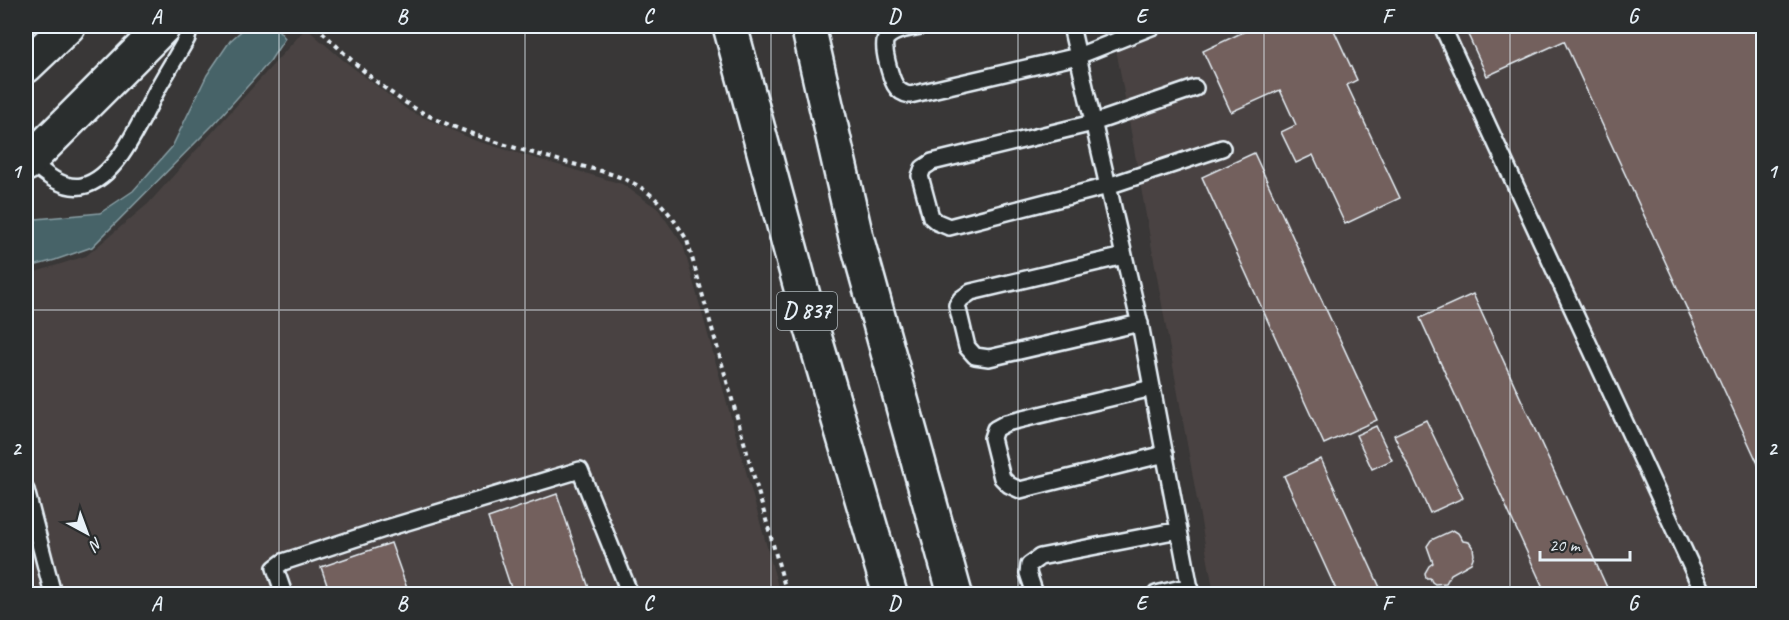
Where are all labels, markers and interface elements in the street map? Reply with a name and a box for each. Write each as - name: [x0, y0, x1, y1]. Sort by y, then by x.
- text: A: [151, 4, 163, 29]
- text: B: [397, 4, 409, 29]
- text: C: [643, 4, 655, 29]
- text: D: [888, 4, 902, 29]
- text: E: [1136, 4, 1150, 29]
- text: F: [1382, 4, 1396, 29]
- text: G: [1628, 4, 1641, 29]
- text: 1: [12, 159, 23, 184]
- text: 1: [1768, 159, 1779, 184]
- road number: D 837: [777, 292, 837, 330]
- text: 2: [12, 436, 23, 461]
- text: 2: [1768, 436, 1779, 461]
- north arrow: [57, 503, 117, 563]
- scale bar: [1540, 524, 1630, 562]
- text: N: [84, 533, 106, 556]
- text: 20 m: [1549, 534, 1582, 556]
- text: A: [151, 591, 163, 616]
- text: B: [397, 591, 409, 616]
- text: C: [643, 591, 655, 616]
- text: D: [888, 591, 902, 616]
- text: E: [1136, 591, 1150, 616]
- text: F: [1382, 591, 1396, 616]
- text: G: [1628, 591, 1641, 616]

